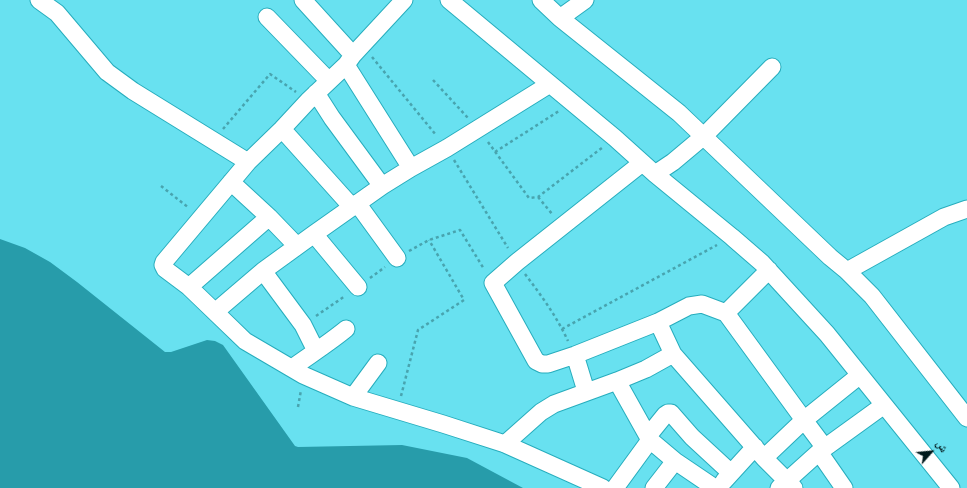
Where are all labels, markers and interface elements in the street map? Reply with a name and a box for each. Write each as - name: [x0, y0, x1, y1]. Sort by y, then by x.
- north arrow: [911, 432, 951, 472]
- text: ش: [933, 438, 951, 455]

